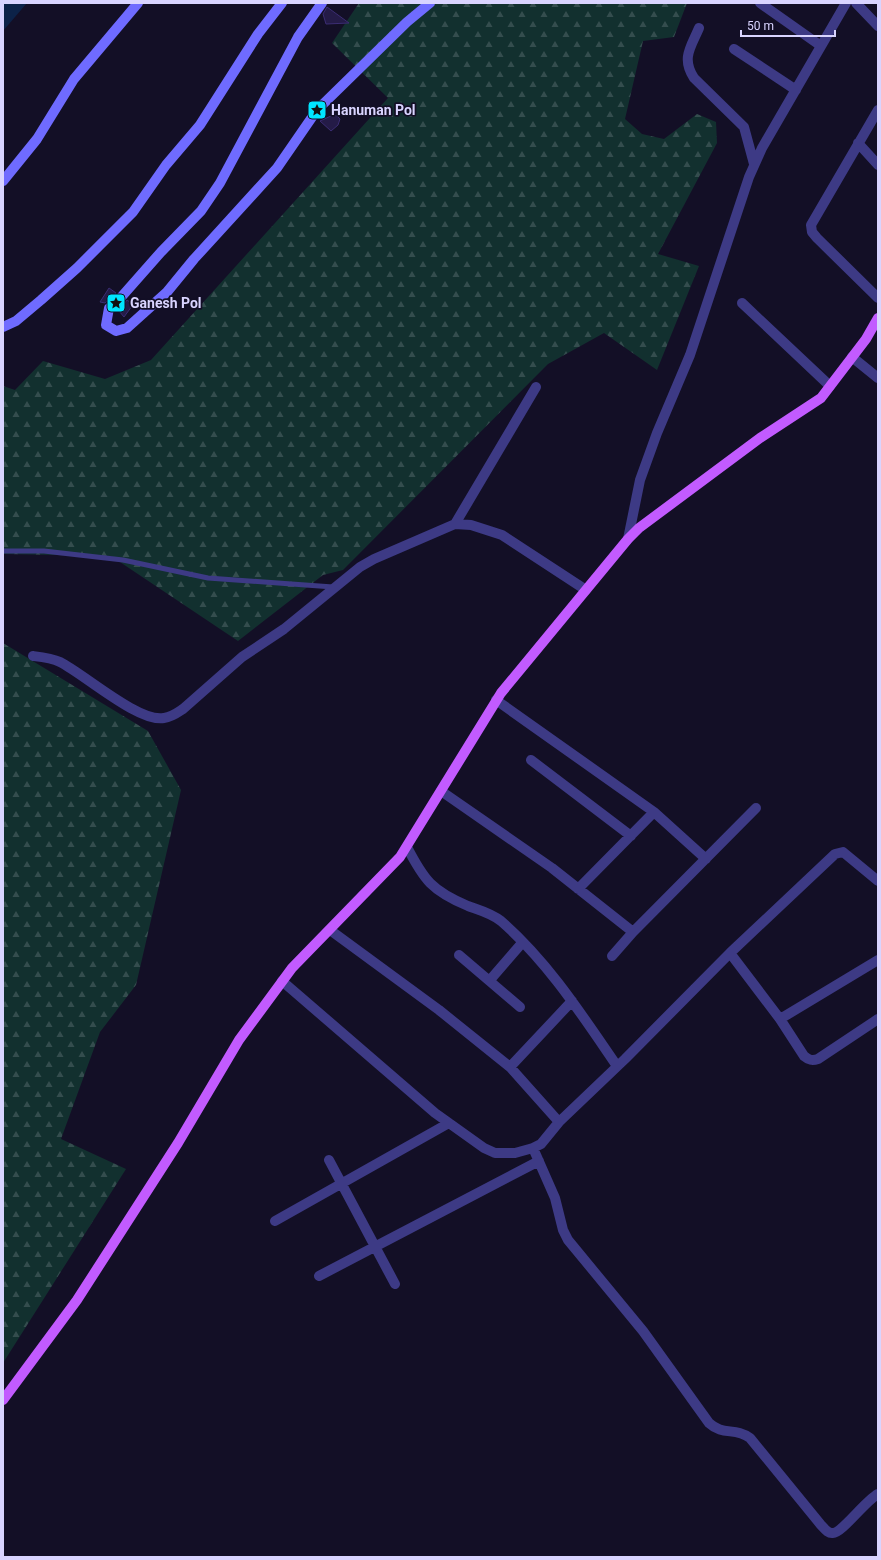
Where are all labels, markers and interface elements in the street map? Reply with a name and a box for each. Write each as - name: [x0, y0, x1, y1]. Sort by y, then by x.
- scale bar: [741, 12, 835, 38]
- text: 50 m: [747, 19, 774, 33]
- place icon: Hanuman Pol: [306, 99, 328, 121]
- place label: Hanuman Pol: [331, 102, 416, 118]
- place icon: Ganesh Pol: [105, 292, 127, 314]
- place label: Ganesh Pol: [130, 295, 202, 311]

